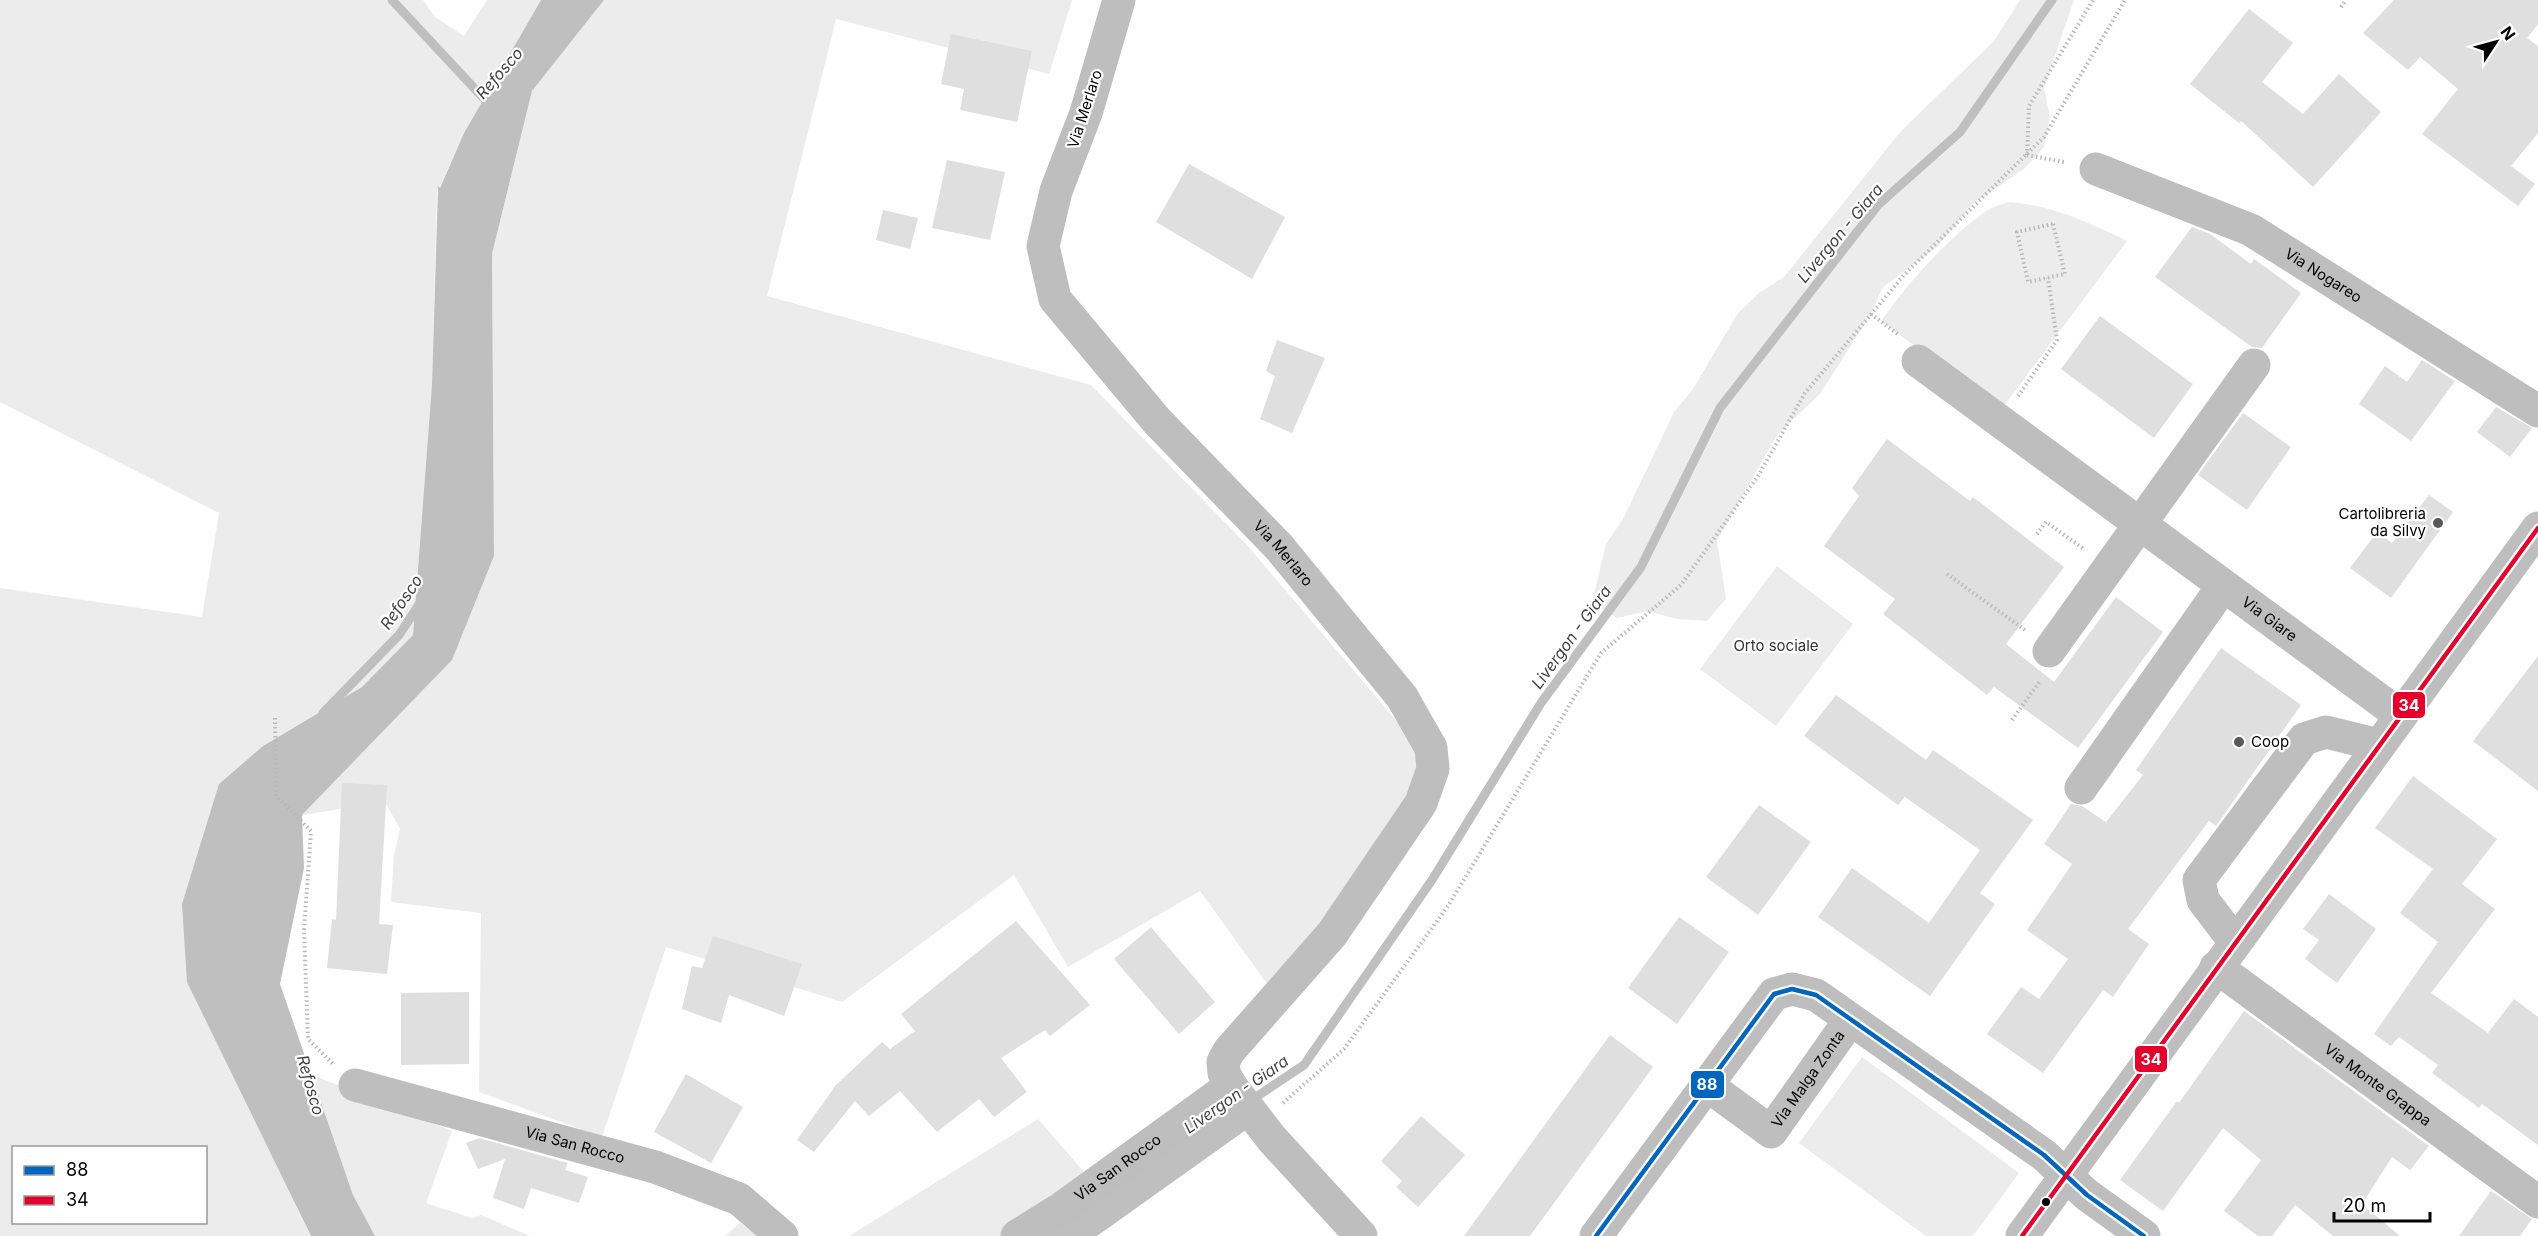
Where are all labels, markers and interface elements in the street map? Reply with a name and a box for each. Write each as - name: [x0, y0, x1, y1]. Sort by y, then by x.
- north arrow: [2466, 12, 2526, 72]
- text: N: [2496, 22, 2520, 44]
- water label: Refosco: [471, 43, 527, 103]
- street label: Via Merlaro: [1063, 67, 1106, 150]
- water label: Livergon - Giara: [1793, 179, 1887, 287]
- street label: Via Nogareo: [2281, 244, 2366, 307]
- place label: Cartolibreria da Silvy: [2338, 504, 2427, 540]
- street label: Via Merlaro: [1249, 516, 1317, 590]
- marker: Cartolibreria da Silvy: [2431, 516, 2445, 530]
- water label: Refosco: [375, 571, 427, 633]
- water label: Livergon - Giara: [1527, 581, 1615, 693]
- street label: Via Giare: [2238, 592, 2301, 645]
- park label: Orto sociale: [1733, 636, 1819, 655]
- line badge: 34: [2392, 691, 2426, 719]
- text: 34: [2398, 695, 2420, 715]
- place label: Coop: [2251, 732, 2289, 751]
- marker: Coop: [2232, 735, 2246, 749]
- street label: Via Malga Zonta: [1767, 1027, 1849, 1131]
- street label: Via Monte Grappa: [2321, 1039, 2435, 1130]
- line badge: 34: [2134, 1045, 2168, 1073]
- text: 34: [2140, 1049, 2162, 1069]
- water label: Livergon - Giara: [1180, 1050, 1292, 1137]
- water label: Refosco: [293, 1053, 329, 1117]
- line badge: 88: [1690, 1070, 1725, 1099]
- text: 88: [1697, 1074, 1717, 1094]
- street label: Via San Rocco: [523, 1122, 627, 1167]
- street label: Via San Rocco: [1071, 1130, 1165, 1205]
- legend: [12, 1146, 207, 1224]
- text: 88: [66, 1159, 88, 1180]
- scale bar: [2334, 1185, 2430, 1223]
- text: 34: [66, 1189, 89, 1210]
- text: 20 m: [2343, 1195, 2386, 1216]
- unlabelled marker: [2040, 1196, 2052, 1208]

